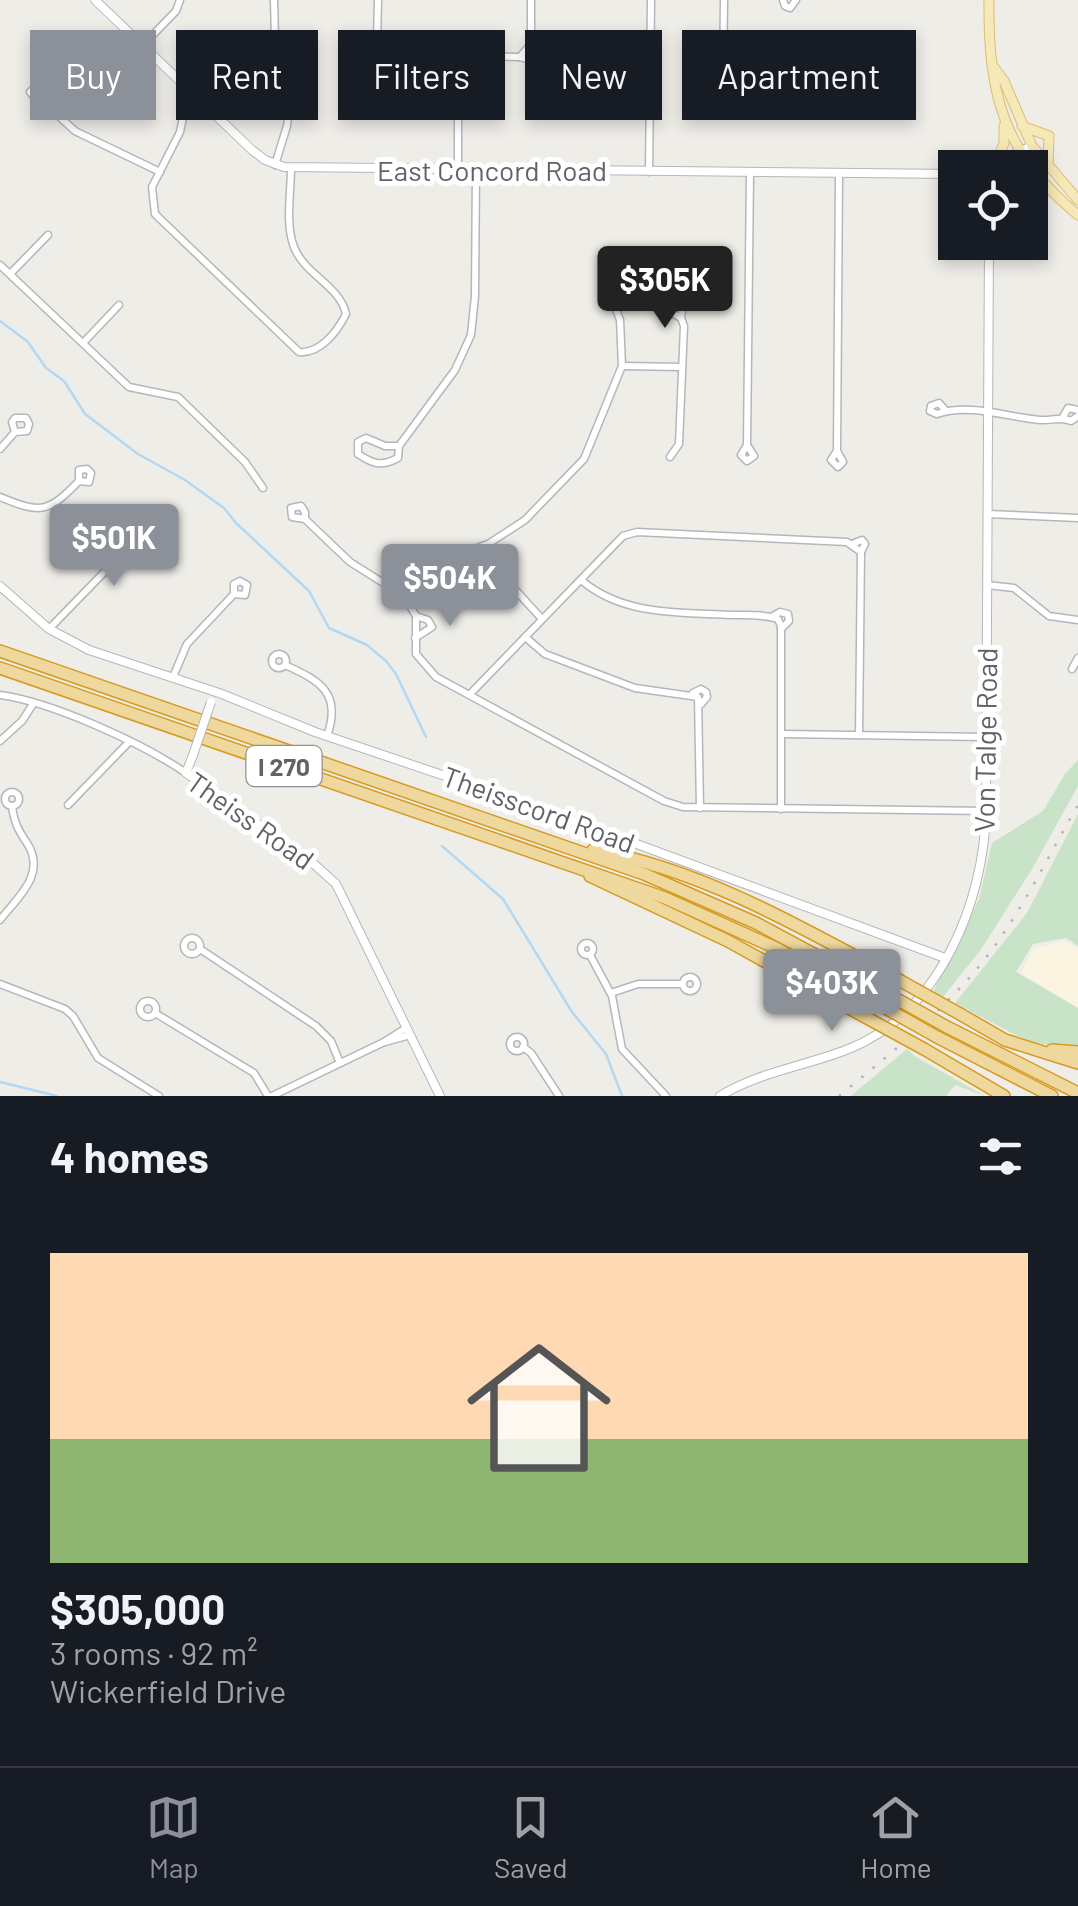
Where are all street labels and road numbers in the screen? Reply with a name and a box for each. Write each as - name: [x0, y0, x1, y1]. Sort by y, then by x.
- street label: East Concord Road: [377, 153, 607, 187]
- street label: Von Talge Road: [966, 647, 1004, 833]
- road number: I 270: [246, 746, 322, 786]
- street label: Theisscord Road: [438, 758, 640, 860]
- street label: Theiss Road: [181, 764, 321, 876]

